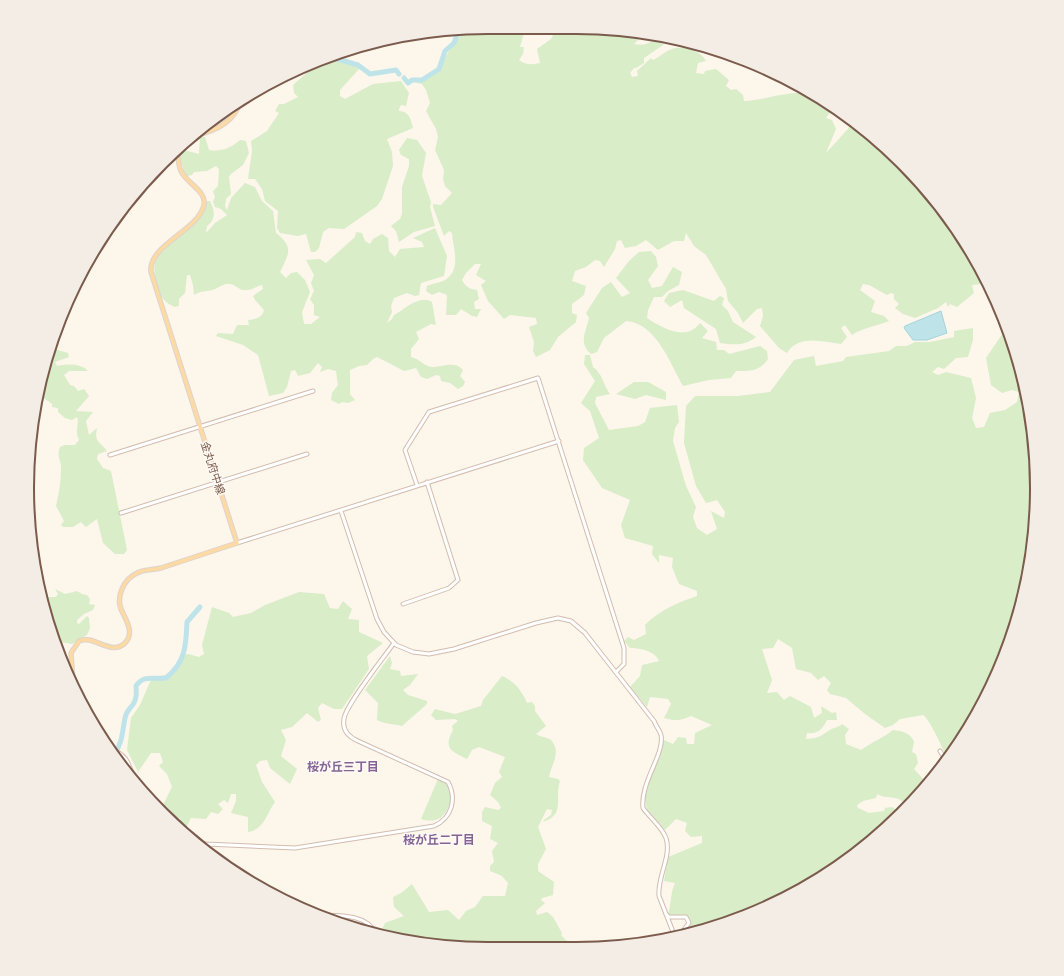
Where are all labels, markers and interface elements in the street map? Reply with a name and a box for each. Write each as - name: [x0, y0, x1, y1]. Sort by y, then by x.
- street label: 金丸府中線: [199, 440, 228, 496]
- district label: 桜が丘三丁目: [307, 759, 379, 774]
- district label: 桜が丘二丁目: [403, 832, 475, 847]

